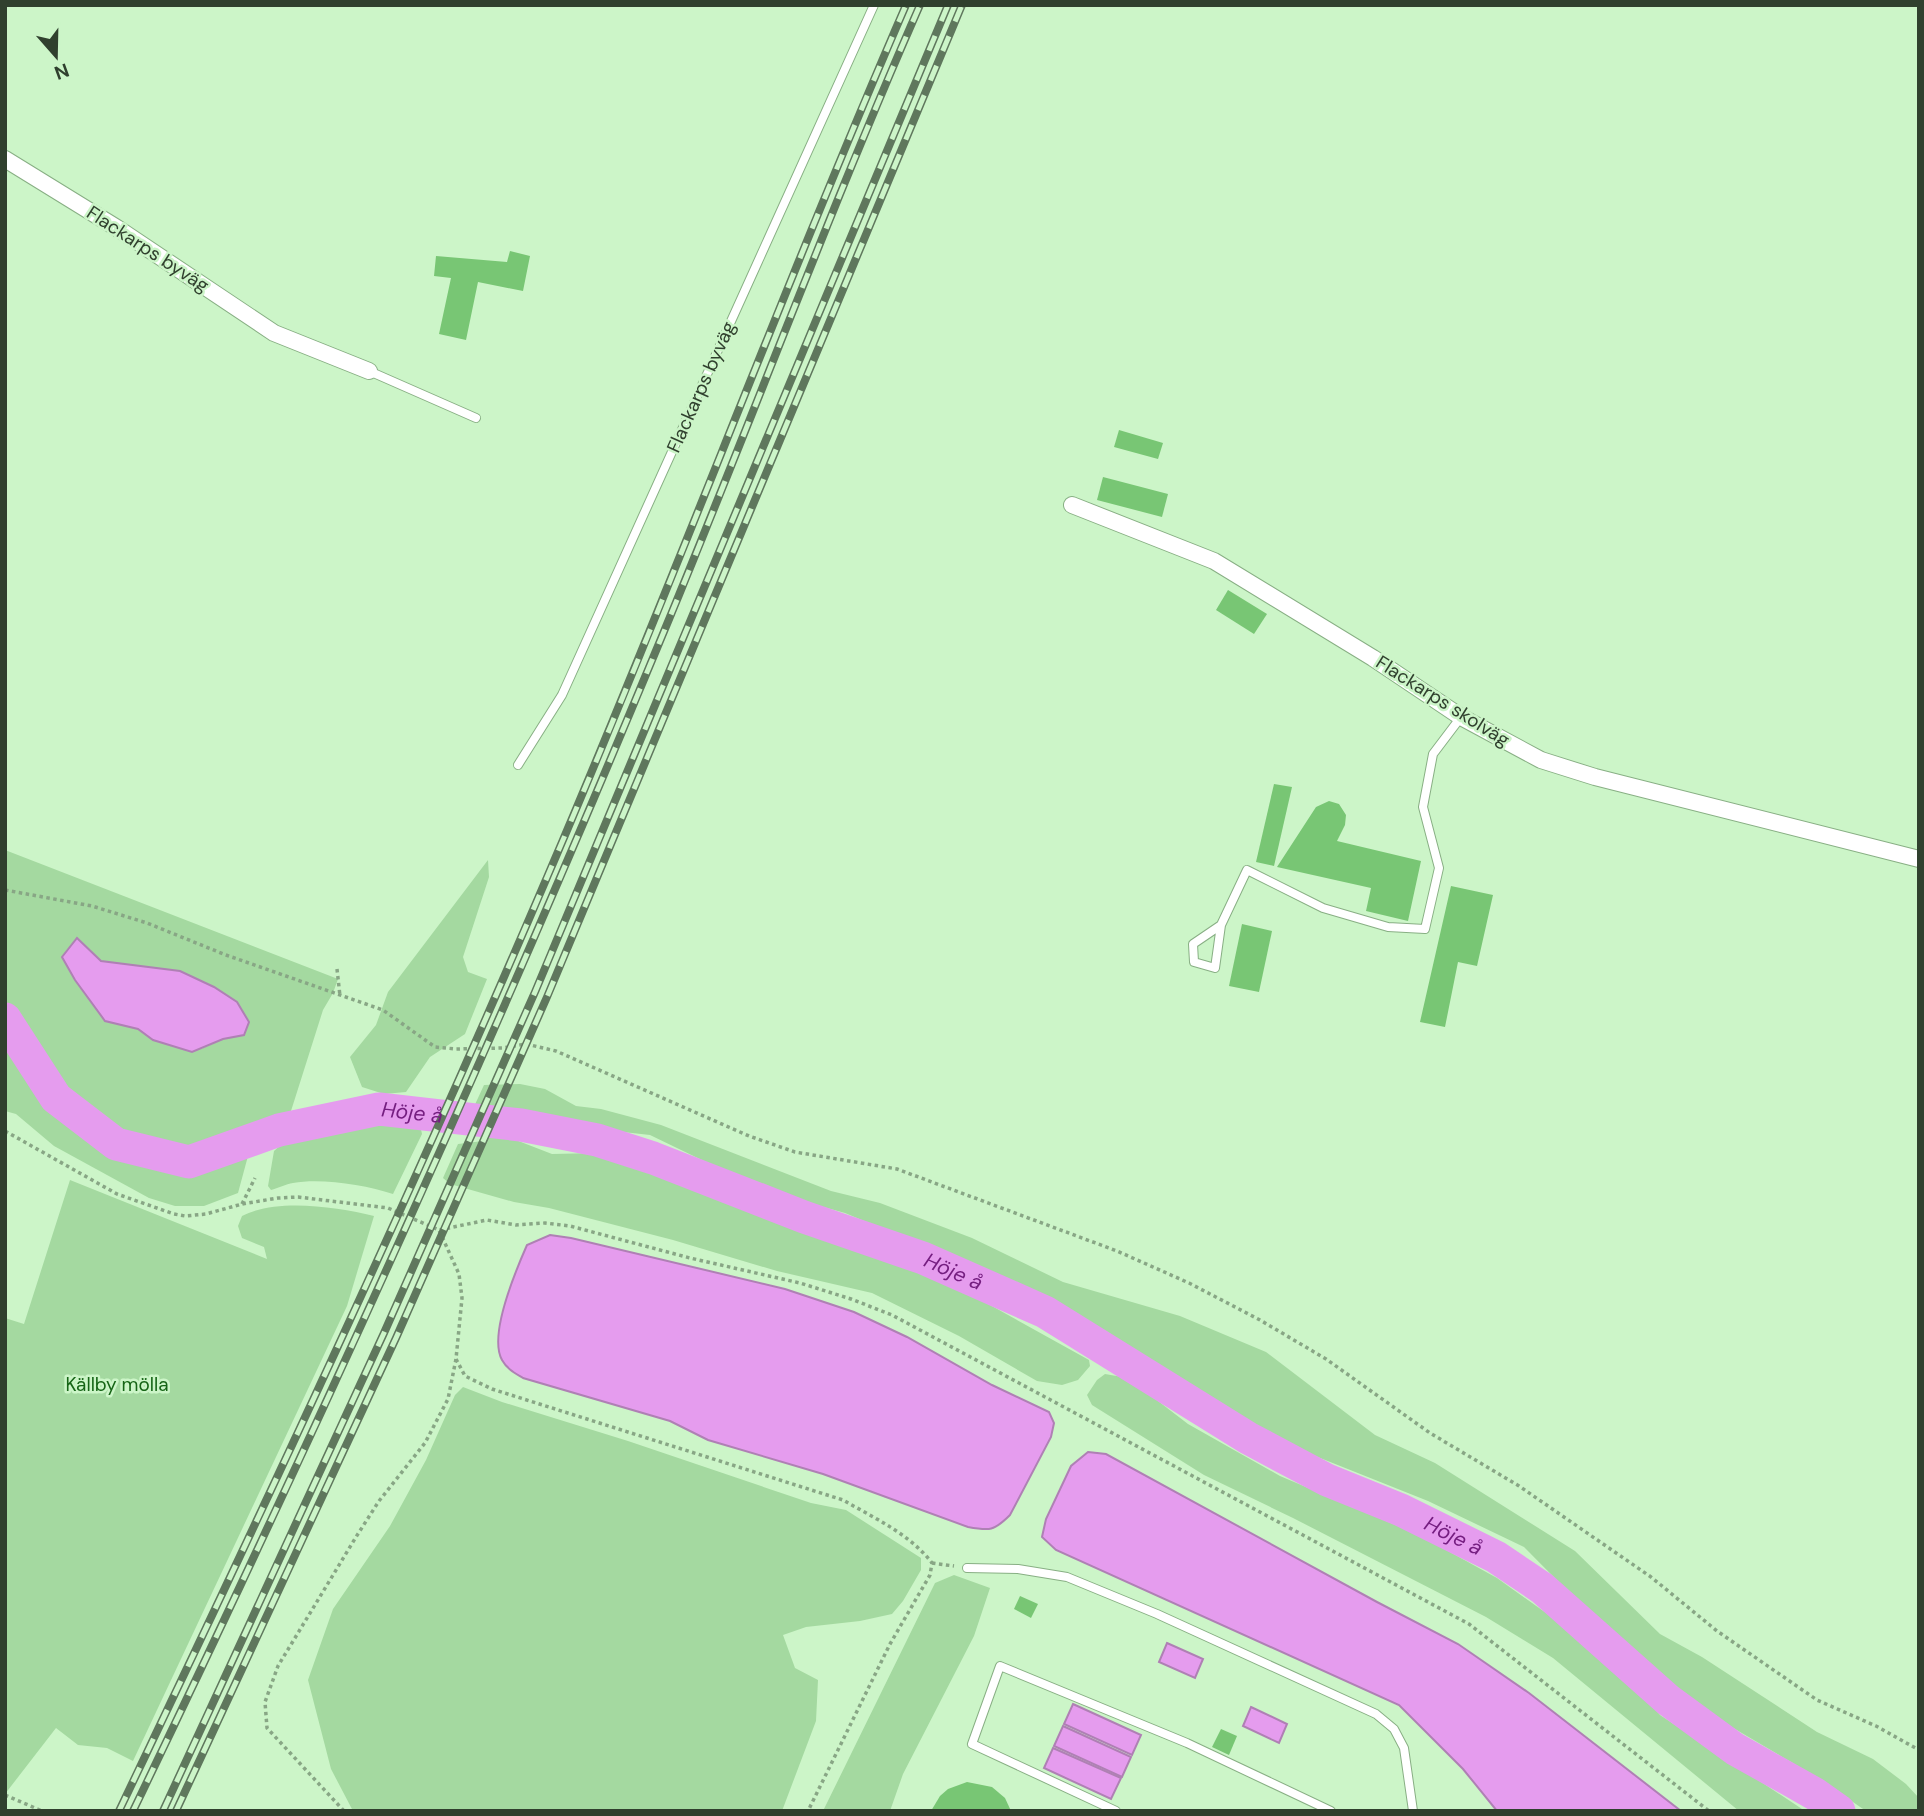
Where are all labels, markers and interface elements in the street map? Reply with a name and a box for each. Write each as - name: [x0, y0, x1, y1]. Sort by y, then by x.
- north arrow: [21, 21, 91, 91]
- text: N: [51, 57, 72, 86]
- street label: Flackarps byväg: [82, 200, 214, 298]
- street label: Flackarps byväg: [661, 317, 741, 457]
- street label: Flackarps skolväg: [1371, 650, 1515, 752]
- water label: Höje å: [380, 1095, 444, 1130]
- water label: Höje å: [920, 1246, 987, 1297]
- park label: Källby mölla: [65, 1372, 169, 1397]
- water label: Höje å: [1420, 1510, 1487, 1562]

